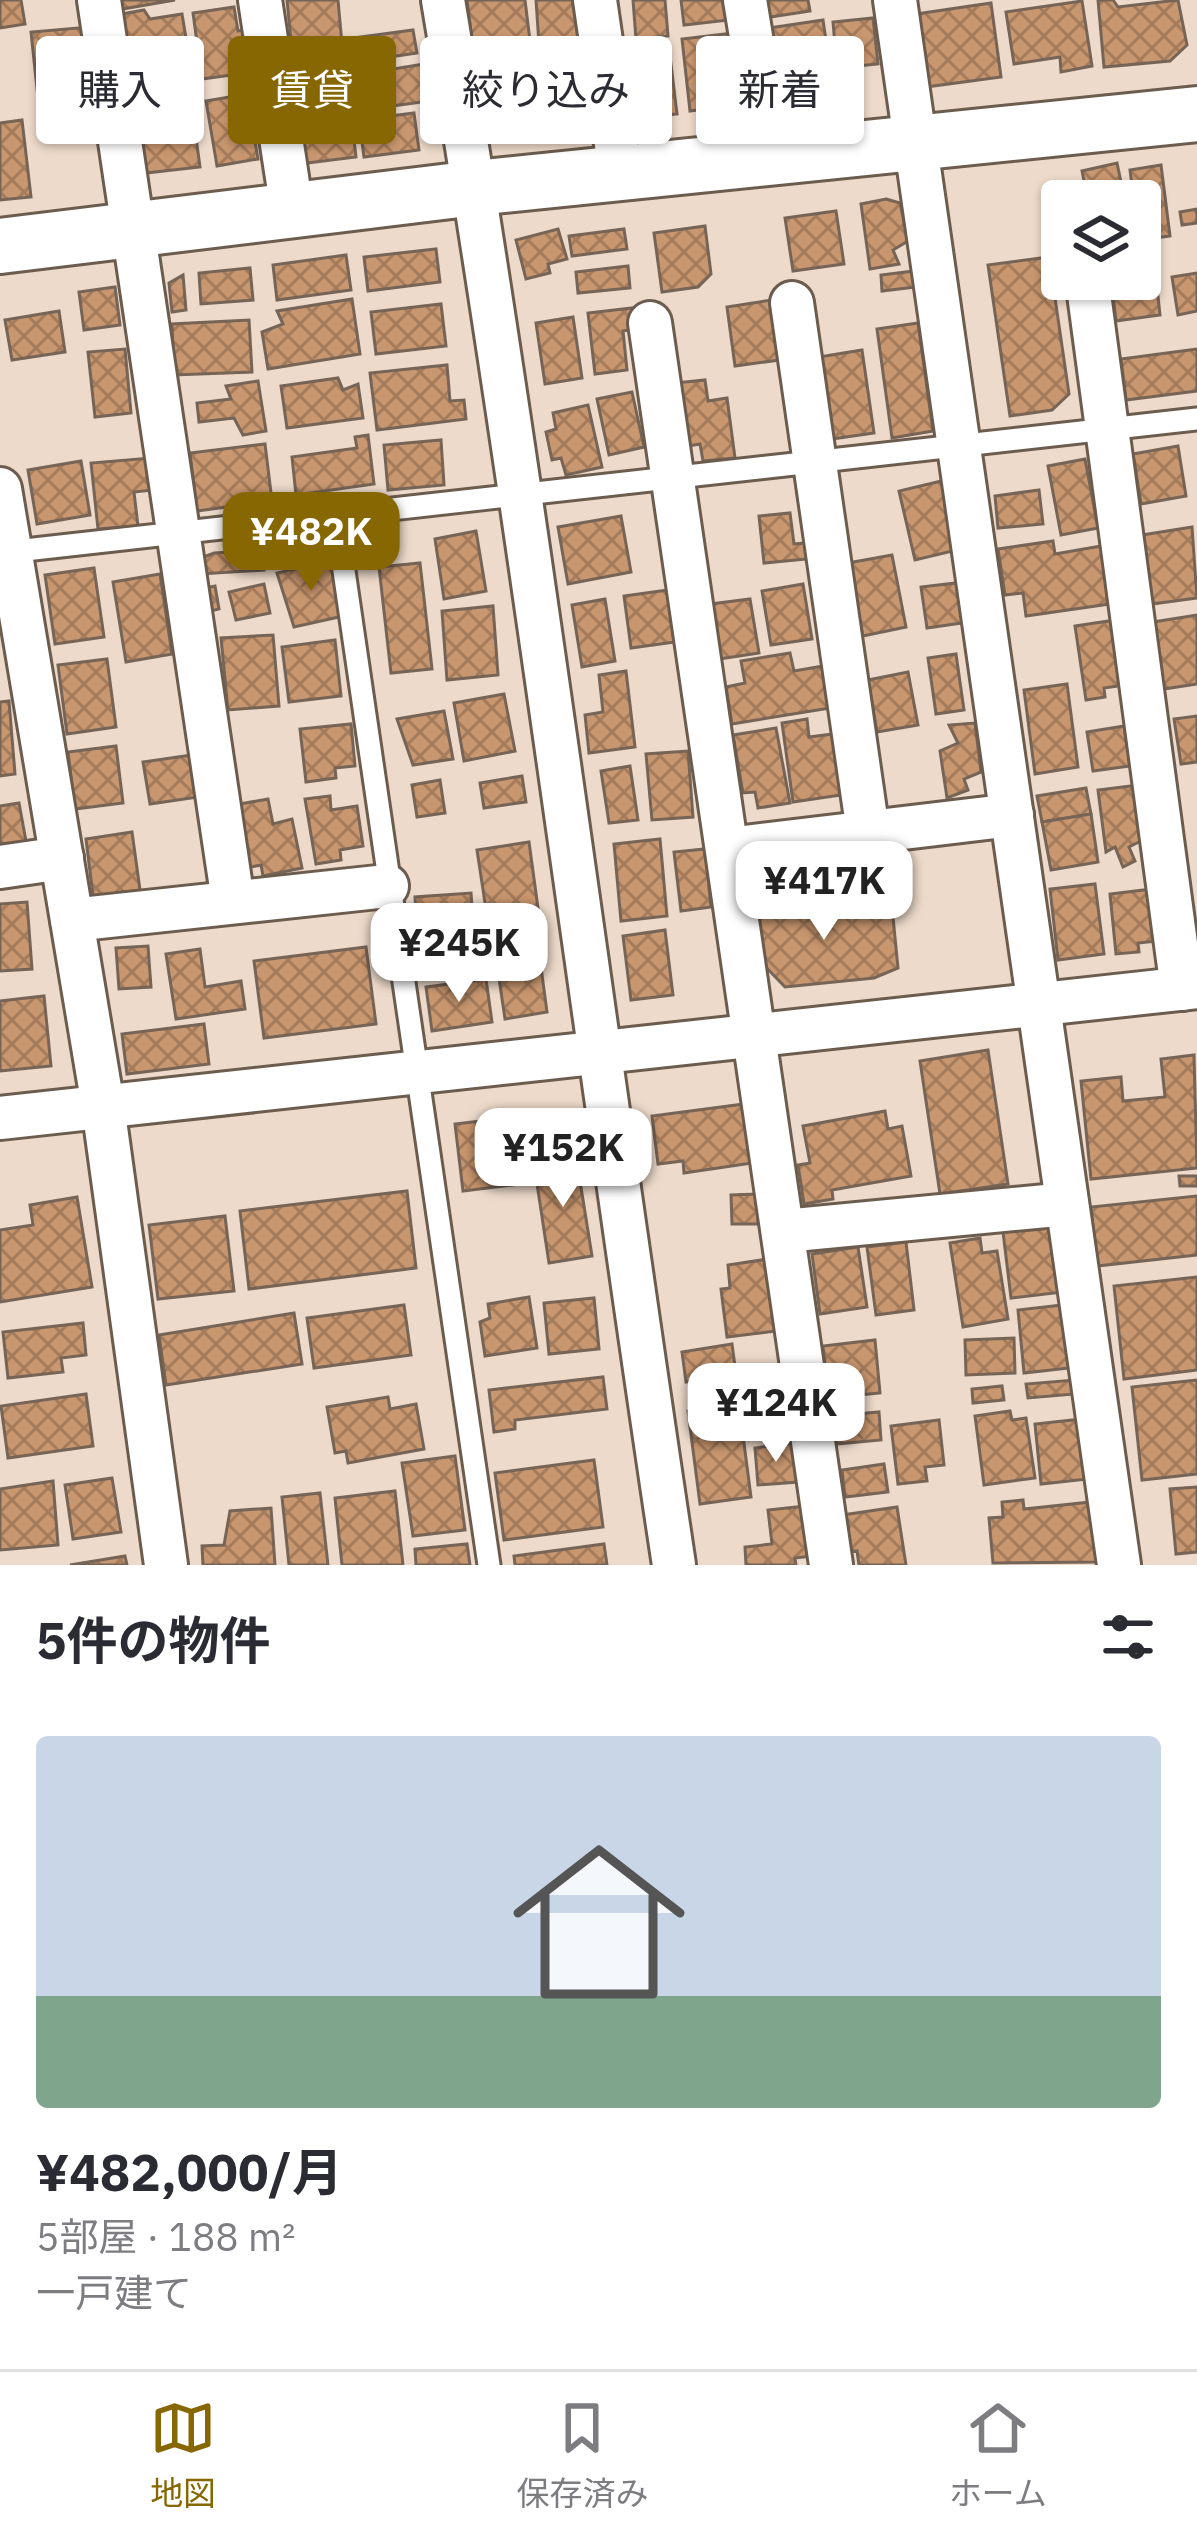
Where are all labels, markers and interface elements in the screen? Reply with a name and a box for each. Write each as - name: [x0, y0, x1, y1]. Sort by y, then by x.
- chip: 購入: [36, 36, 204, 144]
- chip: 賃貸: [228, 36, 396, 144]
- chip: 絞り込み: [420, 36, 672, 144]
- chip: 新着: [696, 36, 864, 144]
- map controls: [1041, 180, 1161, 300]
- button: layers: [1041, 180, 1161, 300]
- pin: ¥482K: [227, 492, 395, 594]
- text: ¥482K: [250, 505, 372, 556]
- pin: ¥417K: [740, 841, 908, 943]
- text: ¥417K: [763, 854, 885, 905]
- pin: ¥245K: [375, 903, 543, 1005]
- text: ¥245K: [398, 916, 520, 967]
- pin: ¥152K: [479, 1108, 647, 1210]
- text: ¥152K: [502, 1121, 624, 1172]
- pin: ¥124K: [692, 1363, 860, 1465]
- text: ¥124K: [715, 1376, 837, 1427]
- icon: filters: [1095, 1604, 1161, 1670]
- text: 5件の物件: [36, 1607, 271, 1673]
- icon: home: [491, 1814, 707, 2030]
- text: ¥482,000/月: [36, 2139, 343, 2205]
- text: 5部屋 · 188 m²: [36, 2211, 295, 2262]
- text: 一戸建て: [36, 2267, 192, 2318]
- tab: 地図: [150, 2395, 216, 2515]
- tab: 保存済み: [516, 2395, 648, 2515]
- tab: ホーム: [949, 2395, 1047, 2515]

